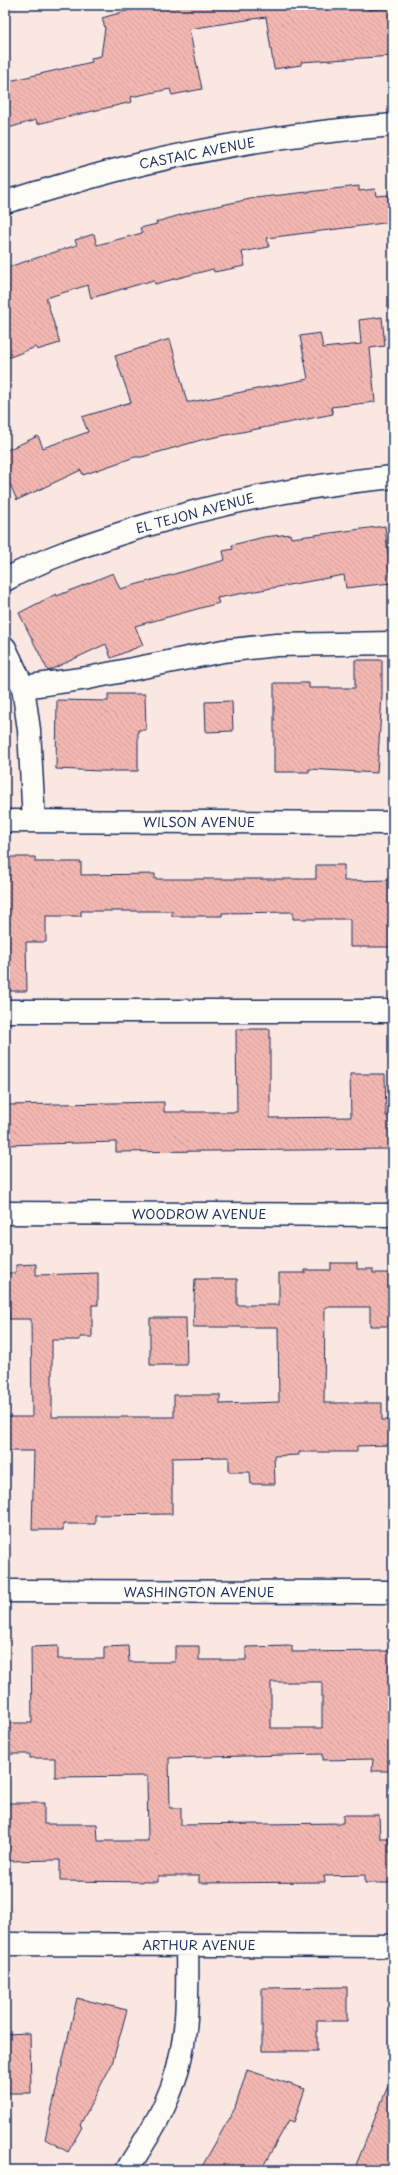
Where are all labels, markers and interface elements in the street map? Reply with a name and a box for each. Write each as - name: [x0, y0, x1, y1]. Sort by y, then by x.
- street label: CASTAIC AVENUE: [137, 132, 256, 173]
- street label: EL TEJON AVENUE: [134, 488, 256, 537]
- street label: WILSON AVENUE: [143, 812, 255, 831]
- street label: WOODROW AVENUE: [132, 1204, 266, 1223]
- street label: WASHINGTON AVENUE: [123, 1582, 275, 1601]
- street label: ARTHUR AVENUE: [142, 1935, 256, 1954]

